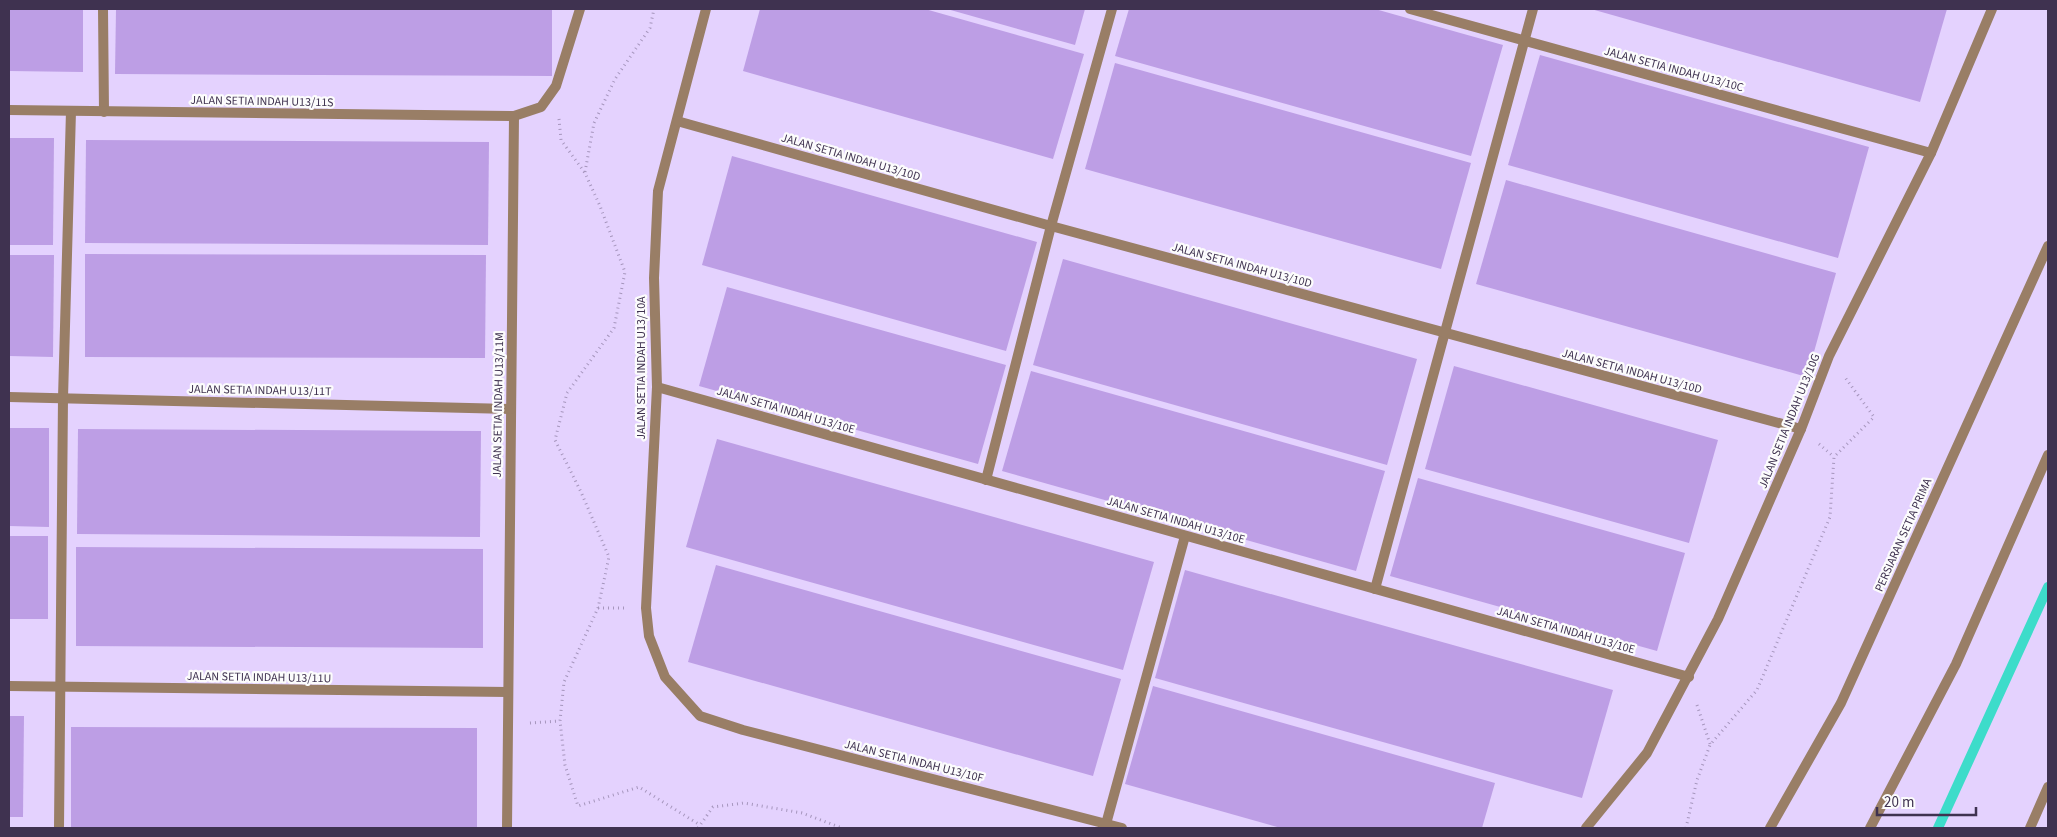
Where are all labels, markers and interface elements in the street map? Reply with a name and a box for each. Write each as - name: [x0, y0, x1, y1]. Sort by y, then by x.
- street label: JALAN SETIA INDAH U13/10C: [1602, 43, 1746, 96]
- street label: JALAN SETIA INDAH U13/11S: [190, 92, 334, 111]
- street label: JALAN SETIA INDAH U13/10D: [779, 129, 922, 186]
- street label: JALAN SETIA INDAH U13/10D: [1170, 239, 1314, 292]
- street label: JALAN SETIA INDAH U13/10A: [633, 296, 650, 440]
- street label: JALAN SETIA INDAH U13/11M: [489, 332, 508, 478]
- street label: JALAN SETIA INDAH U13/10D: [1560, 345, 1704, 398]
- street label: JALAN SETIA INDAH U13/10G: [1755, 351, 1824, 491]
- street label: JALAN SETIA INDAH U13/11T: [188, 381, 332, 400]
- street label: JALAN SETIA INDAH U13/10E: [715, 383, 857, 438]
- street label: PERSIARAN SETIA PRIMA: [1871, 475, 1936, 595]
- street label: JALAN SETIA INDAH U13/10E: [1105, 493, 1247, 548]
- street label: JALAN SETIA INDAH U13/10E: [1495, 603, 1637, 658]
- street label: JALAN SETIA INDAH U13/11U: [187, 668, 331, 687]
- street label: JALAN SETIA INDAH U13/10F: [843, 736, 985, 787]
- scale bar: [1877, 784, 1976, 816]
- text: 20 m: [1884, 792, 1914, 813]

